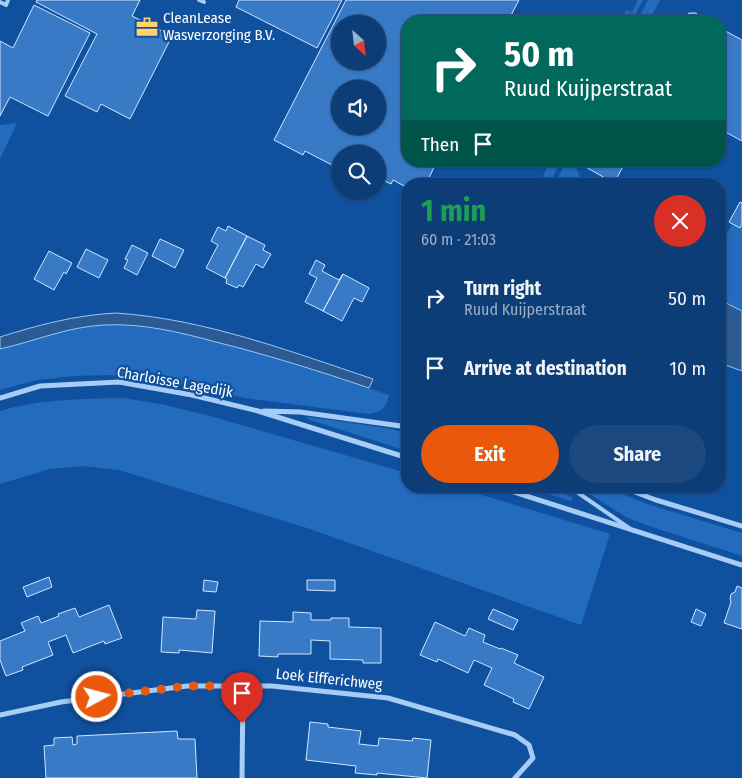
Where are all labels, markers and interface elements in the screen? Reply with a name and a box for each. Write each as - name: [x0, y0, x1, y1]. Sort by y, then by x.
- place label: CleanLease Wasverzorging B.V.: [163, 9, 275, 44]
- office icon: CleanLease Wasverzorging B.V.: [134, 14, 160, 40]
- north arrow: [331, 15, 386, 70]
- map controls: [331, 15, 386, 200]
- text: 50 m: [504, 33, 574, 75]
- icon: right: [421, 35, 486, 100]
- text: Ruud Kuijperstraat: [504, 75, 672, 102]
- button: sound: [331, 80, 386, 135]
- icon: arrive: [469, 130, 497, 158]
- text: Then: [421, 133, 459, 156]
- button: search: [331, 145, 386, 200]
- text: 1 min: [421, 193, 486, 229]
- button: close: [654, 195, 706, 247]
- text: 60 m · 21:03: [421, 230, 496, 249]
- text: Turn right: [464, 277, 541, 300]
- icon: right: [421, 284, 449, 312]
- text: 50 m: [668, 287, 706, 310]
- text: Ruud Kuijperstraat: [464, 300, 586, 319]
- icon: arrive: [421, 354, 449, 382]
- text: Arrive at destination: [464, 357, 627, 380]
- text: 10 m: [670, 357, 706, 380]
- street label: Charloisse Lagedijk: [115, 363, 235, 401]
- button: Exit: [421, 425, 559, 483]
- button: Share: [569, 425, 706, 483]
- street label: Loek Elfferichweg: [275, 664, 383, 694]
- position arrow: [70, 670, 122, 722]
- pin: [221, 672, 263, 723]
- icon: arrive: [228, 679, 256, 707]

